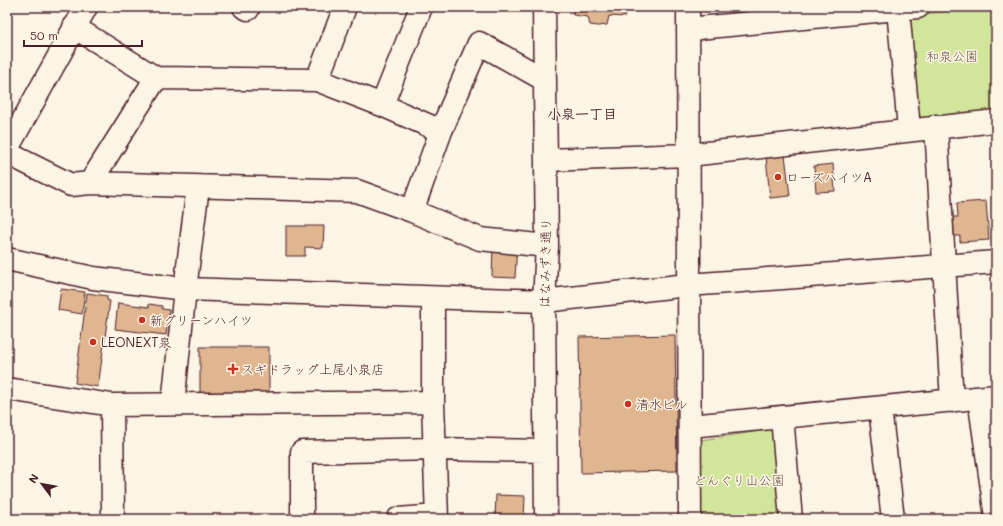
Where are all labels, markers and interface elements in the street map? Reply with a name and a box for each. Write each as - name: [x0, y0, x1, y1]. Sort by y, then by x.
- scale bar: [24, 22, 142, 48]
- text: 50 m: [30, 27, 58, 43]
- park label: 和泉公園: [926, 47, 978, 64]
- district label: 小泉一丁目: [547, 104, 617, 123]
- place label: ローズハイツA: [786, 168, 872, 185]
- marker: ローズハイツA: [773, 172, 783, 182]
- street label: はなみずき通り: [535, 218, 554, 308]
- place label: 新グリーンハイツ: [150, 311, 253, 328]
- marker: 新グリーンハイツ: [137, 315, 147, 325]
- place label: LEONEXT泉: [101, 333, 172, 350]
- marker: LEONEXT泉: [88, 337, 98, 347]
- place label: スギドラッグ上尾小泉店: [241, 360, 384, 377]
- marker: スギドラッグ上尾小泉店: [228, 364, 238, 374]
- place label: 清水ビル: [636, 395, 688, 412]
- marker: 清水ビル: [623, 399, 633, 409]
- north arrow: [22, 464, 62, 504]
- text: N: [25, 471, 42, 486]
- park label: どんぐり山公園: [693, 471, 785, 488]

